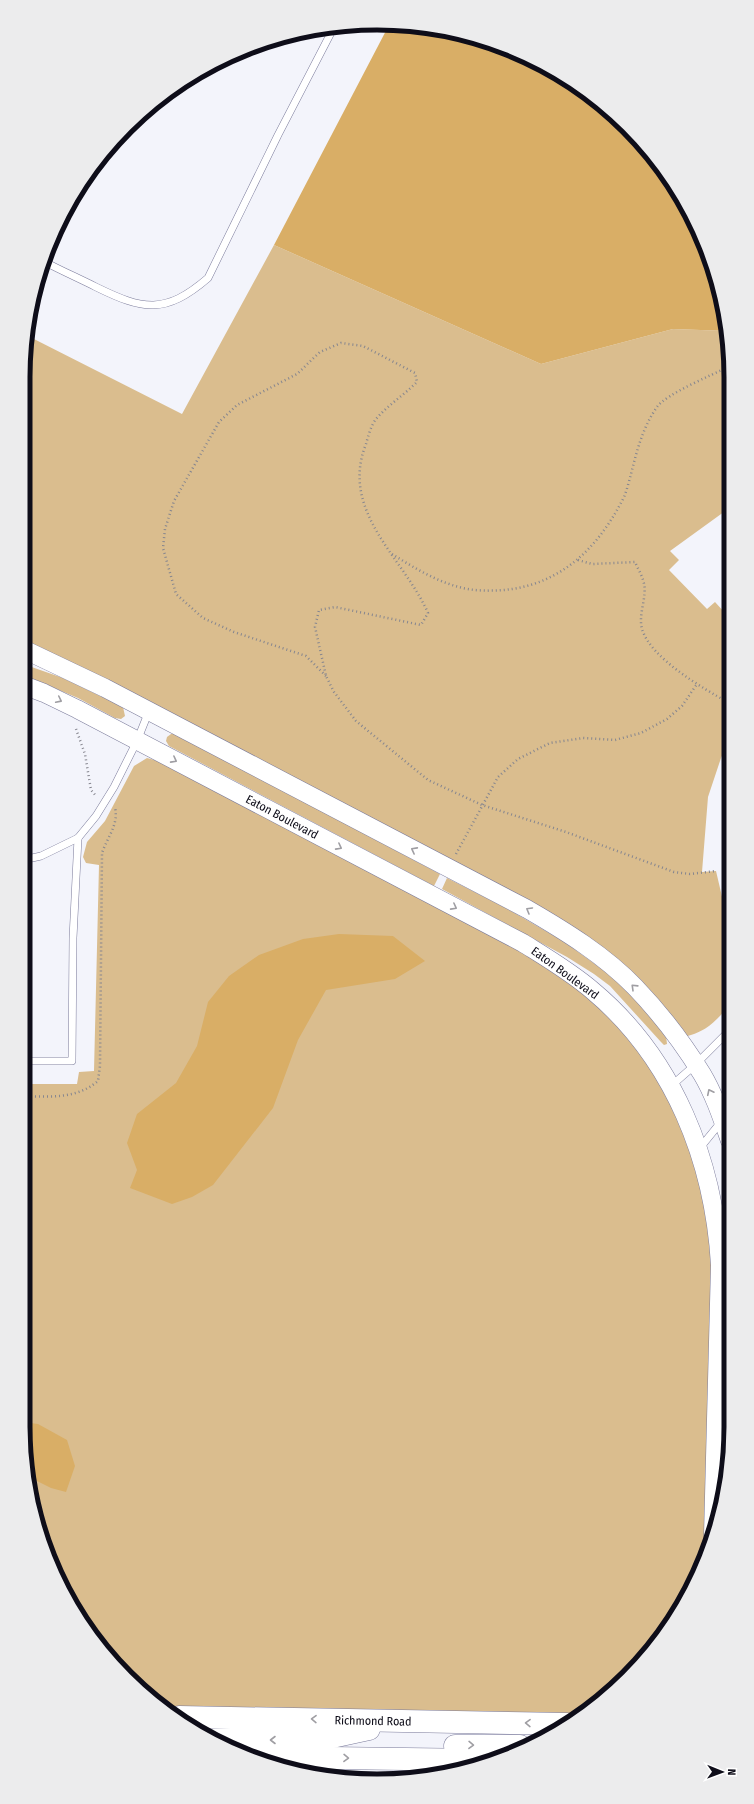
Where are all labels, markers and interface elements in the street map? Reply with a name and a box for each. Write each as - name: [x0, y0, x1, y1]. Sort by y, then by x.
- one-way arrow: [55, 696, 62, 703]
- one-way arrow: [170, 756, 177, 763]
- street label: Eaton Boulevard: [243, 792, 321, 842]
- one-way arrow: [335, 842, 342, 849]
- one-way arrow: [411, 847, 419, 855]
- one-way arrow: [450, 902, 457, 910]
- one-way arrow: [526, 908, 534, 915]
- street label: Eaton Boulevard: [529, 944, 601, 1002]
- one-way arrow: [631, 984, 639, 992]
- one-way arrow: [707, 1088, 715, 1096]
- street label: Richmond Road: [334, 1713, 412, 1729]
- one-way arrow: [311, 1715, 317, 1724]
- one-way arrow: [525, 1719, 531, 1727]
- one-way arrow: [270, 1736, 276, 1744]
- one-way arrow: [468, 1741, 474, 1749]
- north arrow: [702, 1752, 742, 1792]
- one-way arrow: [343, 1754, 349, 1762]
- text: N: [725, 1769, 738, 1776]

